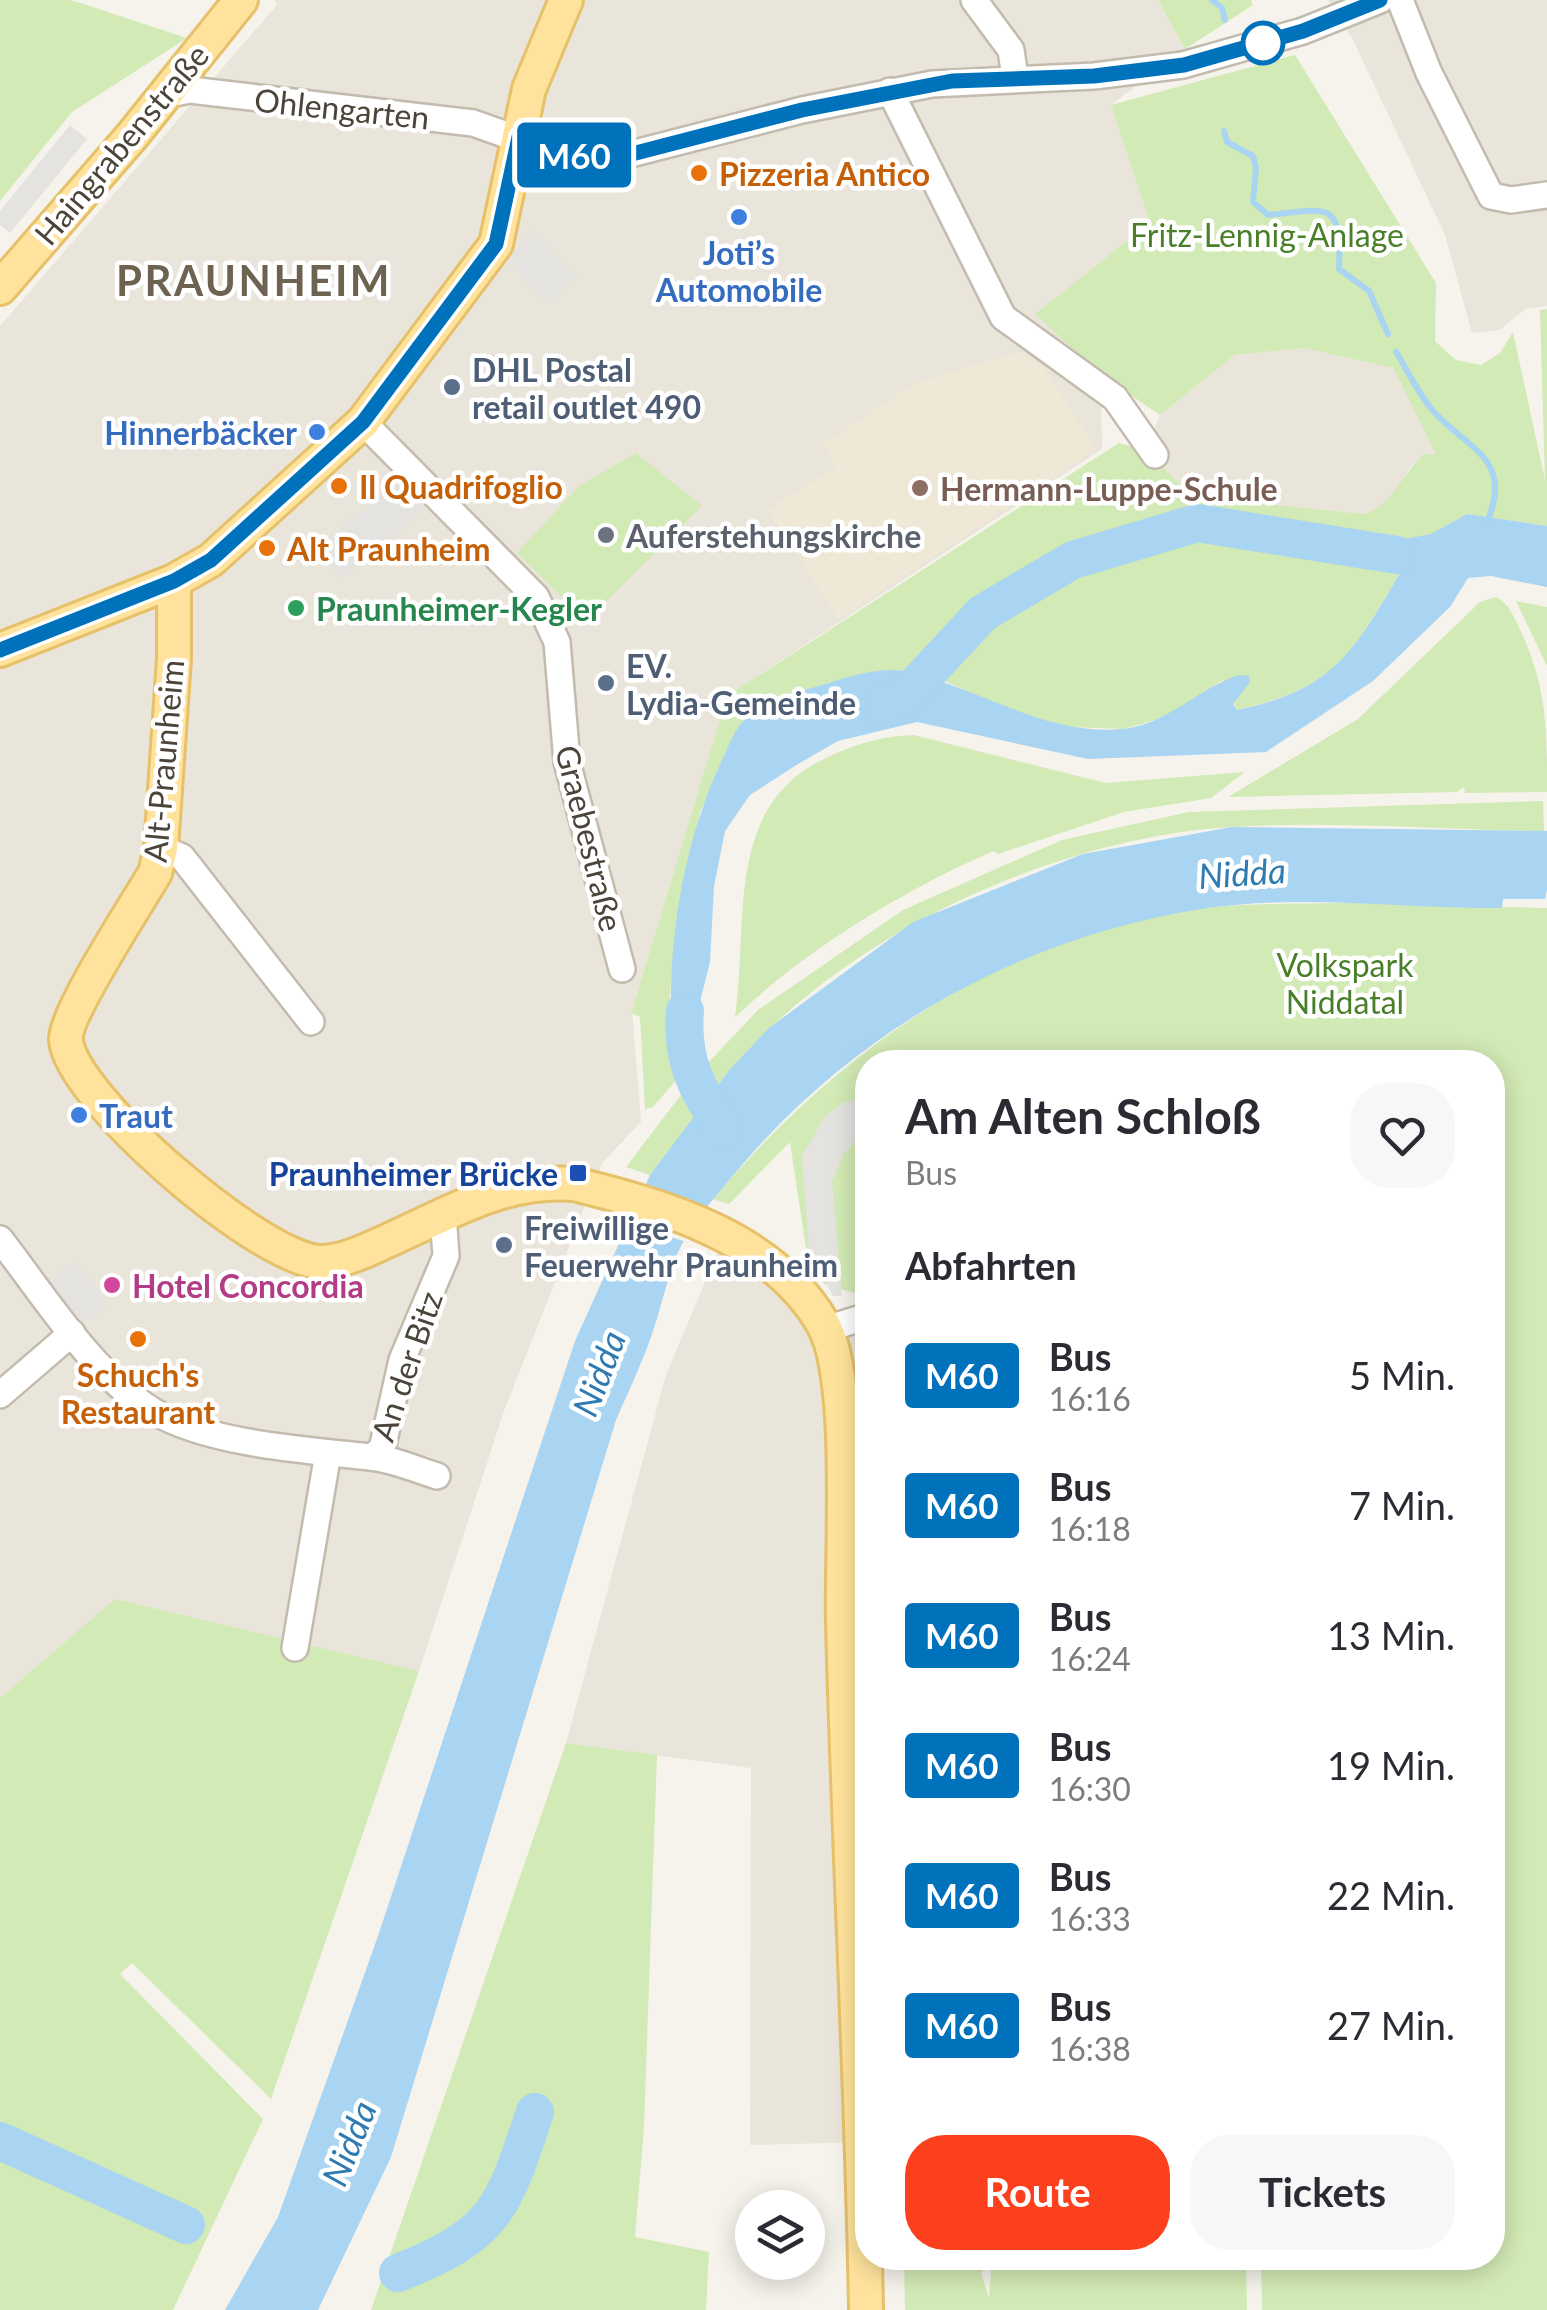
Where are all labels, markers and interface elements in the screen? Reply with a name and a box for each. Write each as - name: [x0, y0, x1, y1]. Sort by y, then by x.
- unlabelled marker: [1242, 22, 1284, 64]
- street label: Haingrabenstraße: [26, 36, 216, 252]
- street label: Ohlengarten: [253, 79, 431, 137]
- line badge: M60: [516, 122, 632, 188]
- text: M60: [537, 134, 611, 176]
- place label: Pizzeria Antico: [719, 154, 930, 193]
- marker: Pizzeria Antico: [688, 162, 710, 184]
- marker: Joti’s Automobile: [728, 206, 750, 228]
- park label: Fritz-Lennig-Anlage: [1130, 215, 1404, 254]
- place label: Joti’s Automobile: [655, 233, 822, 309]
- district label: PRAUNHEIM: [116, 255, 392, 305]
- place label: DHL Postal retail outlet 490: [472, 350, 701, 426]
- marker: DHL Postal retail outlet 490: [441, 376, 463, 398]
- place label: Hinnerbäcker: [104, 413, 297, 452]
- marker: Hinnerbäcker: [306, 421, 328, 443]
- place label: Il Quadrifoglio: [359, 467, 563, 506]
- place label: Hermann-Luppe-Schule: [940, 469, 1278, 508]
- marker: Il Quadrifoglio: [328, 475, 350, 497]
- marker: Hermann-Luppe-Schule: [909, 477, 931, 499]
- place label: Auferstehungskirche: [625, 516, 921, 555]
- marker: Auferstehungskirche: [595, 524, 617, 546]
- place label: Alt Praunheim: [286, 529, 491, 568]
- marker: Alt Praunheim: [256, 537, 278, 559]
- place label: Praunheimer-Kegler: [316, 589, 602, 628]
- marker: Praunheimer-Kegler: [285, 597, 307, 619]
- place label: EV. Lydia-Gemeinde: [626, 646, 856, 722]
- street label: Alt-Praunheim: [135, 658, 191, 864]
- marker: EV. Lydia-Gemeinde: [595, 672, 617, 694]
- street label: Graebestraße: [548, 741, 632, 935]
- water label: Nidda: [1197, 848, 1287, 896]
- park label: Volkspark Niddatal: [1277, 945, 1414, 1021]
- button: heart: [1350, 1083, 1455, 1188]
- text: Am Alten Schloß: [905, 1087, 1261, 1144]
- place label: Traut: [99, 1096, 173, 1135]
- marker: Traut: [68, 1104, 90, 1126]
- text: Bus: [905, 1153, 957, 1192]
- place label: Praunheimer Brücke: [269, 1154, 558, 1193]
- marker: Praunheimer Brücke: [567, 1162, 589, 1184]
- place label: Freiwillige Feuerwehr Praunheim: [524, 1208, 838, 1284]
- marker: Freiwillige Feuerwehr Praunheim: [493, 1234, 515, 1256]
- text: Abfahrten: [905, 1242, 1077, 1288]
- place label: Hotel Concordia: [132, 1266, 364, 1305]
- marker: Hotel Concordia: [101, 1274, 123, 1296]
- street label: An der Bitz: [362, 1286, 450, 1446]
- water label: Nidda: [563, 1325, 633, 1421]
- marker: Schuch's Restaurant: [127, 1328, 149, 1350]
- text: Bus: [1049, 1333, 1112, 1379]
- text: 5 Min.: [1349, 1352, 1455, 1398]
- text: M60: [925, 1354, 999, 1396]
- place label: Schuch's Restaurant: [61, 1355, 215, 1431]
- text: 16:16: [1049, 1379, 1131, 1418]
- text: Bus: [1049, 1463, 1112, 1509]
- text: 7 Min.: [1349, 1482, 1455, 1528]
- text: M60: [925, 1484, 999, 1526]
- text: 16:18: [1049, 1509, 1131, 1548]
- text: Bus: [1049, 1593, 1112, 1639]
- text: 13 Min.: [1327, 1612, 1455, 1658]
- text: M60: [925, 1614, 999, 1656]
- text: 16:24: [1049, 1639, 1131, 1678]
- text: Bus: [1049, 1723, 1112, 1769]
- text: 19 Min.: [1327, 1742, 1455, 1788]
- text: M60: [925, 1744, 999, 1786]
- text: 16:30: [1049, 1769, 1131, 1808]
- text: Bus: [1049, 1853, 1112, 1899]
- text: 22 Min.: [1327, 1872, 1455, 1918]
- text: M60: [925, 1874, 999, 1916]
- text: 16:33: [1049, 1899, 1131, 1938]
- text: Bus: [1049, 1983, 1112, 2029]
- text: 27 Min.: [1327, 2002, 1455, 2048]
- text: M60: [925, 2004, 999, 2046]
- text: 16:38: [1049, 2029, 1131, 2068]
- water label: Nidda: [312, 2095, 384, 2191]
- button: Route: [905, 2135, 1170, 2250]
- button: Tickets: [1190, 2135, 1455, 2250]
- map controls: [735, 2190, 825, 2280]
- button: layers: [735, 2190, 825, 2280]

